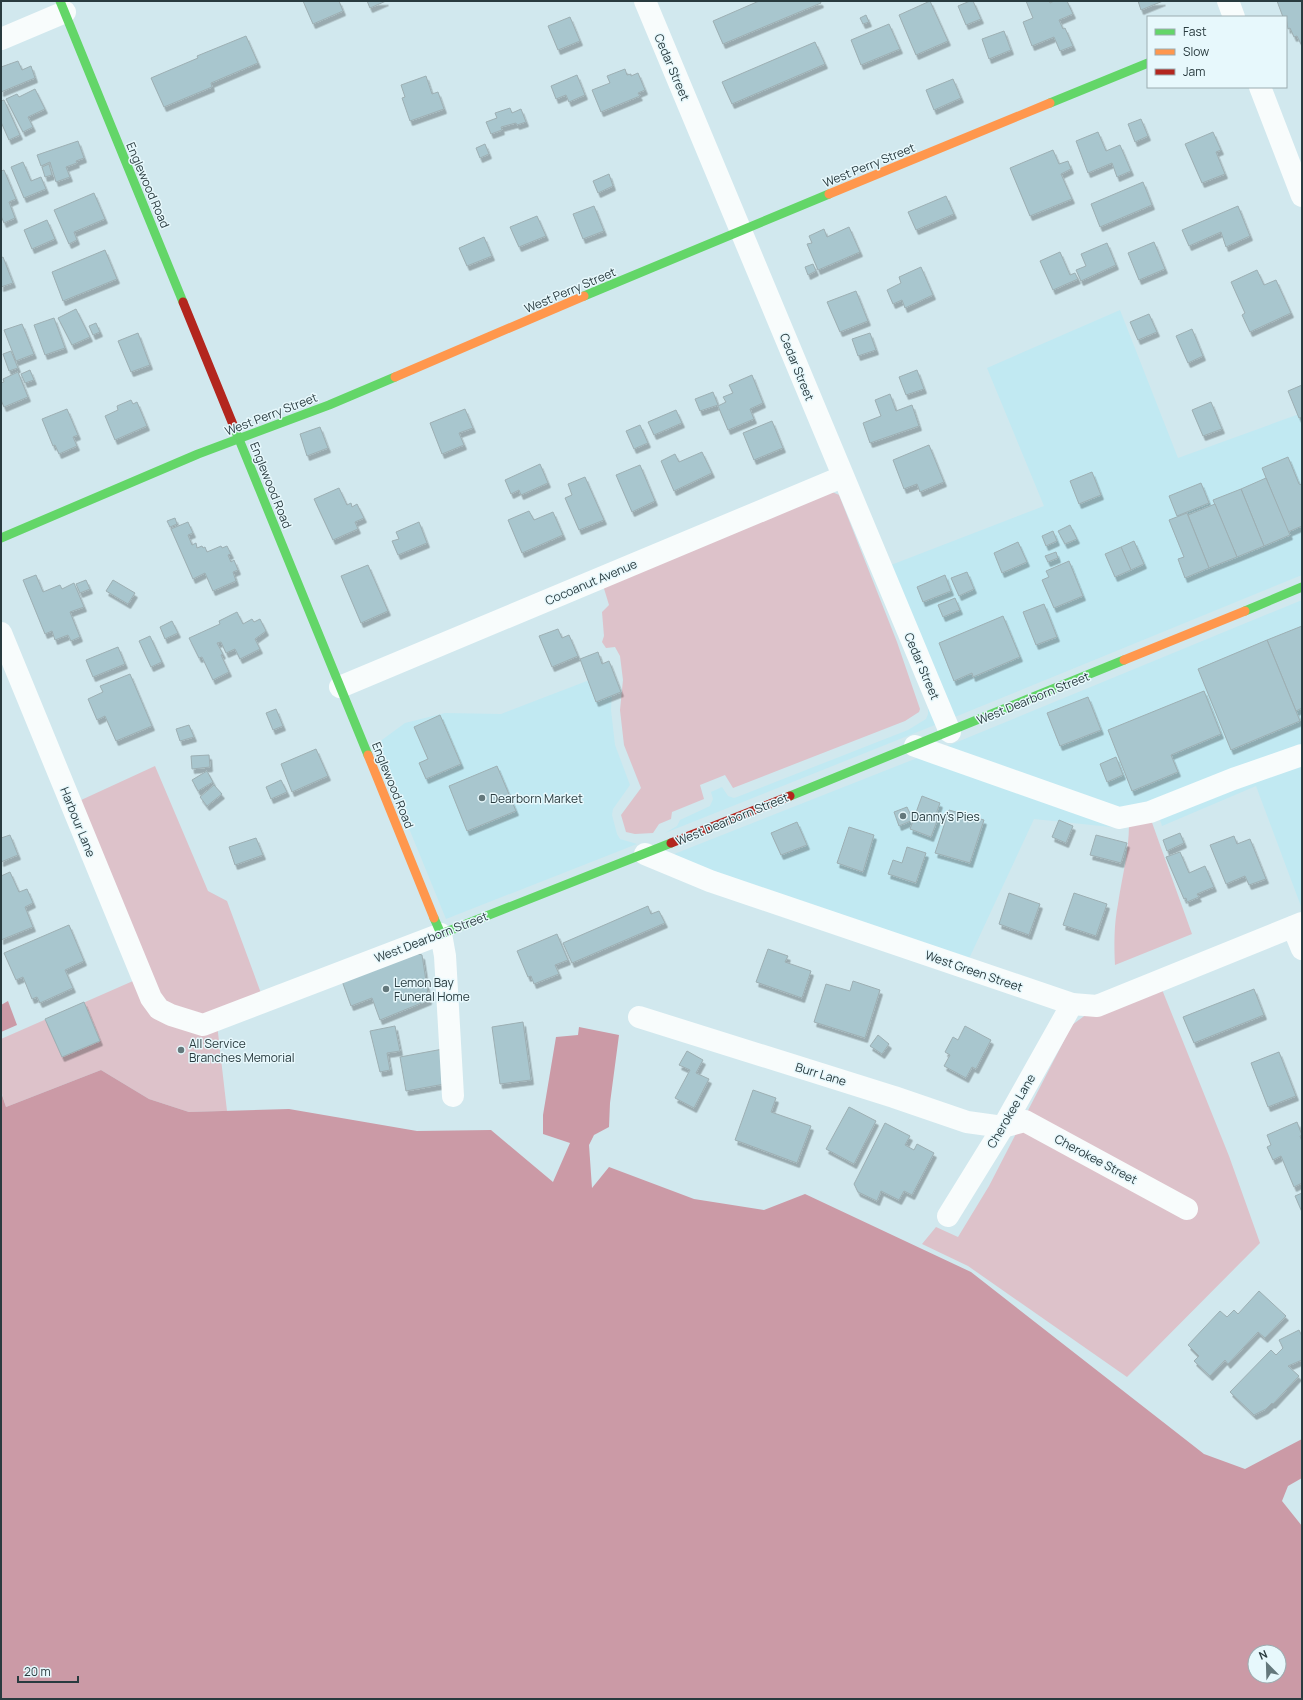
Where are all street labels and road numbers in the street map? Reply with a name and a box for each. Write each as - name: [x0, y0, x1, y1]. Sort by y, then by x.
- street label: Cedar Street: [650, 31, 694, 103]
- street label: Englewood Road: [122, 139, 174, 231]
- street label: West Perry Street: [820, 139, 918, 191]
- street label: West Perry Street: [522, 263, 619, 317]
- street label: Cedar Street: [776, 331, 818, 403]
- street label: West Perry Street: [222, 388, 320, 439]
- street label: Englewood Road: [246, 439, 296, 531]
- street label: Cocoanut Avenue: [542, 555, 640, 609]
- street label: Cedar Street: [900, 630, 944, 702]
- street label: West Dearborn Street: [974, 668, 1092, 728]
- street label: Englewood Road: [368, 739, 418, 831]
- street label: Harbour Lane: [56, 784, 100, 860]
- street label: West Dearborn Street: [673, 789, 791, 849]
- street label: West Dearborn Street: [372, 907, 490, 966]
- street label: West Green Street: [923, 946, 1025, 996]
- street label: Burr Lane: [793, 1058, 849, 1090]
- street label: Cherokee Lane: [983, 1071, 1039, 1151]
- street label: Cherokee Street: [1052, 1130, 1141, 1188]

